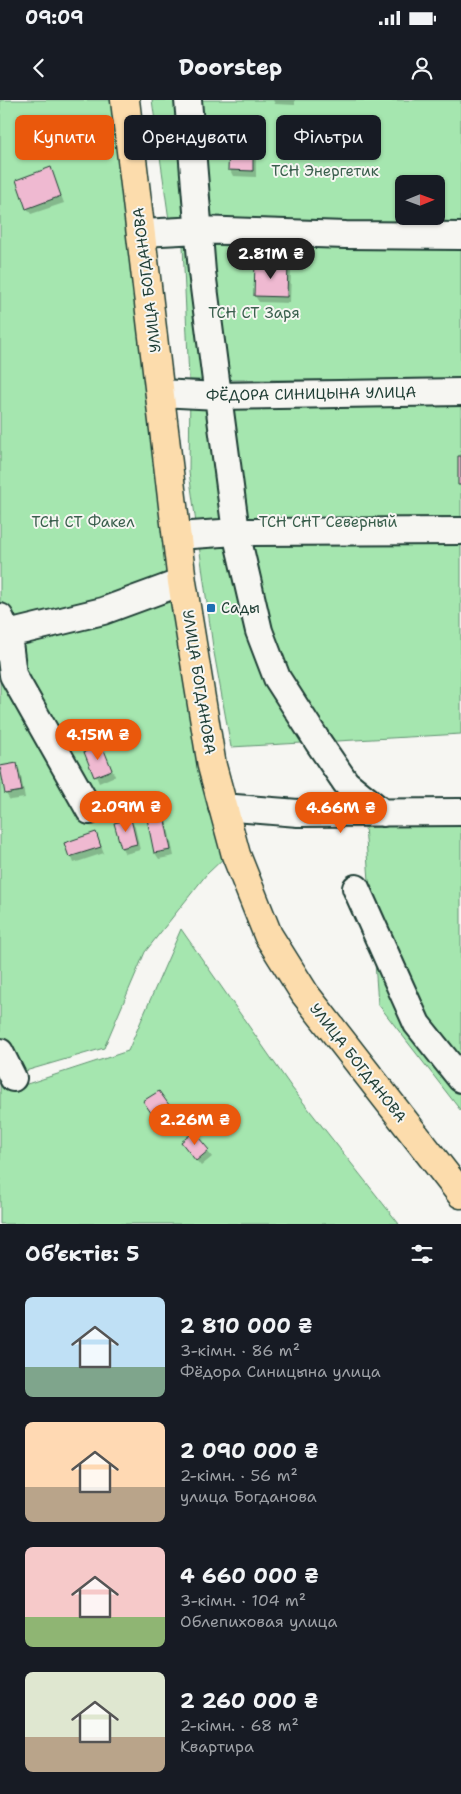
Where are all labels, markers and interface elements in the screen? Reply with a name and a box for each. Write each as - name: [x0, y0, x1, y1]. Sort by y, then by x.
- text: 09:09: [25, 5, 83, 30]
- text: Doorstep: [179, 53, 282, 82]
- icon: back: [25, 54, 53, 82]
- icon: person: [408, 54, 436, 82]
- chip: Купити: [15, 115, 114, 160]
- chip: Орендувати: [124, 115, 266, 160]
- chip: Фільтри: [276, 115, 381, 160]
- park label: ТСН Энергетик: [271, 161, 379, 181]
- north arrow: [395, 175, 445, 225]
- map controls: [395, 175, 445, 225]
- street label: УЛИЦА БОГДАНОВА: [128, 206, 166, 354]
- pin: 2.81M ₴: [225, 238, 317, 280]
- text: 2.81M ₴: [238, 243, 304, 264]
- park label: ТСН СТ Заря: [208, 303, 300, 323]
- street label: ФЁДОРА СИНИЦЫНА УЛИЦА: [206, 382, 416, 406]
- park label: ТСН СТ Факел: [31, 512, 135, 532]
- park label: ТСН СНТ Северный: [259, 512, 397, 532]
- place label: Сады: [221, 598, 260, 618]
- marker: Сады: [205, 602, 217, 614]
- street label: УЛИЦА БОГДАНОВА: [178, 608, 220, 756]
- pin: 4.15M ₴: [52, 718, 144, 761]
- text: 4.15M ₴: [66, 724, 130, 745]
- pin: 2.09M ₴: [80, 790, 172, 833]
- pin: 4.66M ₴: [295, 792, 387, 834]
- text: 2.09M ₴: [91, 796, 161, 817]
- text: 4.66M ₴: [306, 797, 376, 818]
- street label: УЛИЦА БОГДАНОВА: [305, 999, 411, 1127]
- pin: 2.26M ₴: [149, 1104, 241, 1146]
- text: 2.26M ₴: [160, 1109, 230, 1130]
- text: Об’єктів: 5: [25, 1240, 139, 1268]
- icon: filters: [408, 1240, 436, 1268]
- text: 2 810 000 ₴: [180, 1312, 313, 1340]
- icon: home: [65, 1317, 125, 1377]
- text: 3-кімн. · 86 m²: [180, 1340, 300, 1361]
- text: Фёдора Синицына улица: [180, 1361, 381, 1382]
- text: 2 090 000 ₴: [180, 1437, 318, 1465]
- icon: home: [65, 1442, 125, 1502]
- text: 2-кімн. · 56 m²: [180, 1465, 298, 1486]
- text: улица Богданова: [180, 1486, 317, 1507]
- text: 4 660 000 ₴: [180, 1562, 319, 1590]
- icon: home: [65, 1567, 125, 1627]
- text: 3-кімн. · 104 m²: [180, 1590, 306, 1611]
- text: Облепиховая улица: [180, 1611, 337, 1632]
- text: 2 260 000 ₴: [180, 1687, 318, 1715]
- icon: home: [65, 1692, 125, 1752]
- text: 2-кімн. · 68 m²: [180, 1715, 299, 1736]
- text: Квартира: [180, 1736, 254, 1757]

